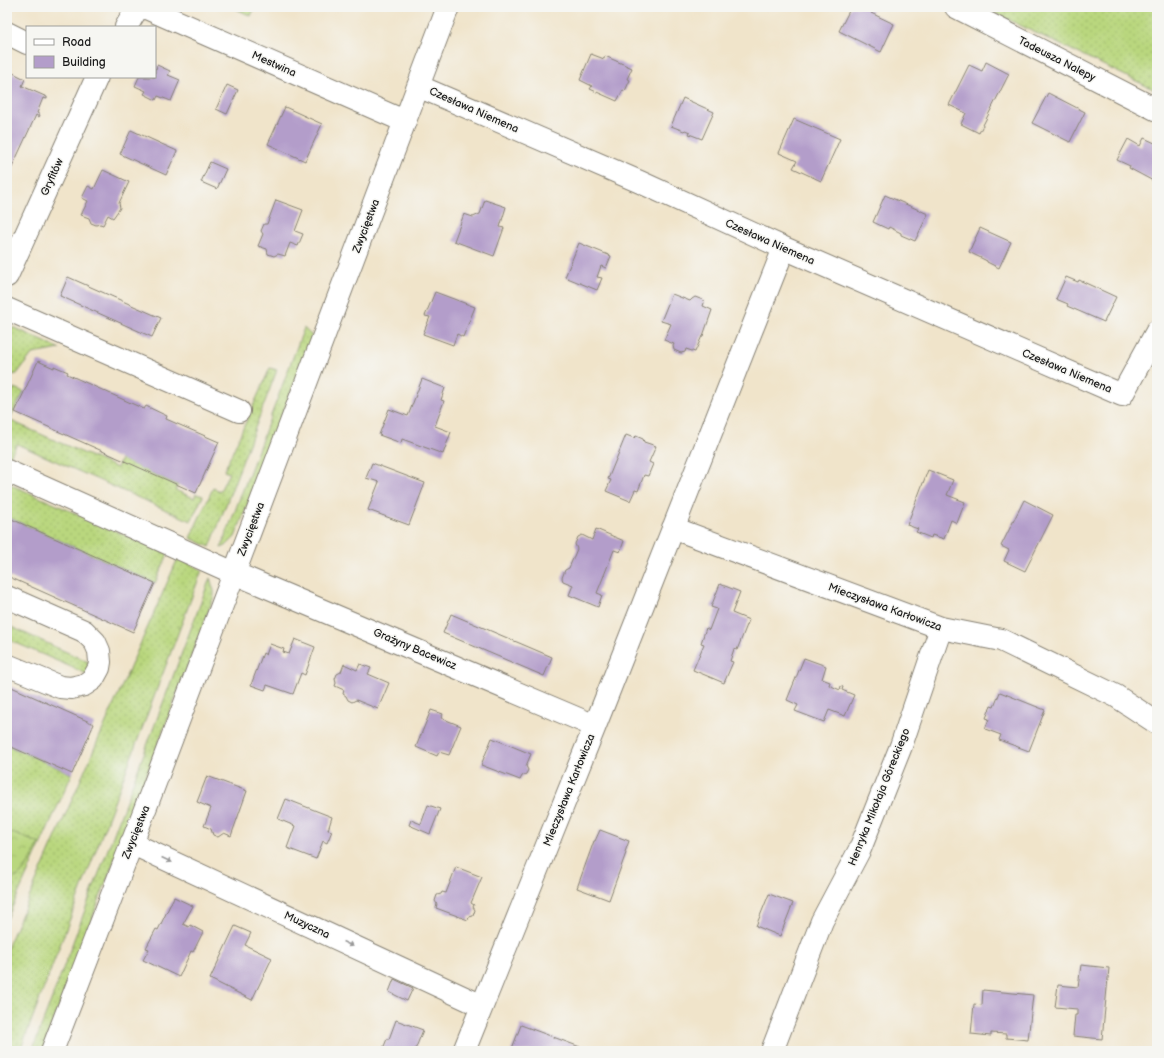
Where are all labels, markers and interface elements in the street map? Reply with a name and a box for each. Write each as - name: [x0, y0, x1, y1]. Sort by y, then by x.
- legend: [26, 26, 156, 78]
- street label: Tadeusza Nalepy: [1016, 34, 1098, 84]
- text: Road: [62, 35, 91, 50]
- street label: Mestwina: [250, 48, 298, 80]
- text: Building: [62, 55, 106, 70]
- street label: Czesława Niemena: [427, 84, 521, 136]
- street label: Gryfitów: [38, 156, 66, 198]
- street label: Zwycięstwa: [349, 197, 382, 256]
- street label: Czesława Niemena: [723, 216, 817, 268]
- street label: Czesława Niemena: [1020, 346, 1114, 396]
- street label: Zwycięstwa: [234, 500, 267, 559]
- street label: Mieczysława Karłowicza: [826, 580, 944, 634]
- street label: Grażyny Bacewicz: [371, 626, 459, 673]
- street label: Henryka Mikołaja Góreckiego: [845, 726, 913, 868]
- street label: Mieczysława Karłowicza: [540, 732, 598, 848]
- street label: Zwycięstwa: [119, 803, 153, 862]
- one-way arrow: [161, 857, 172, 863]
- street label: Muzyczna: [282, 909, 332, 941]
- one-way arrow: [342, 941, 354, 947]

